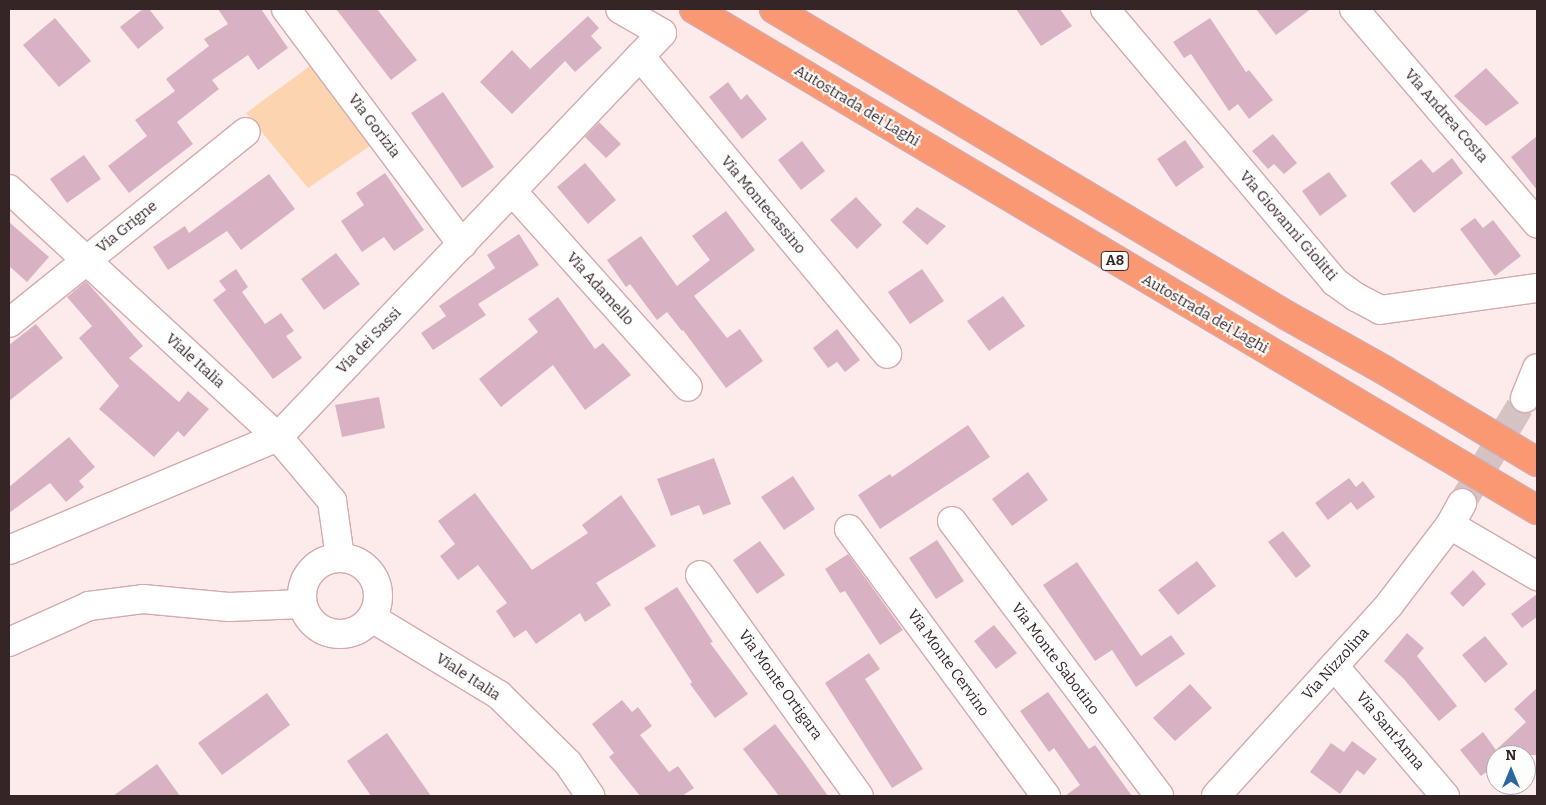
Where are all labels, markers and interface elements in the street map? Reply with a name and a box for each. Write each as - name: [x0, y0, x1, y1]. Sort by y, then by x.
- street label: Autostrada dei Laghi: [791, 61, 923, 151]
- street label: Via Andrea Costa: [1400, 66, 1492, 166]
- street label: Via Gorizia: [344, 90, 404, 162]
- street label: Via Montecassino: [717, 152, 809, 258]
- street label: Via Giovanni Giolitti: [1235, 167, 1341, 285]
- street label: Via Grigne: [93, 197, 161, 257]
- street label: Via Adamello: [562, 249, 638, 329]
- road number: A8: [1100, 250, 1130, 272]
- street label: Autostrada dei Laghi: [1139, 270, 1271, 358]
- street label: Via dei Sassi: [333, 304, 405, 378]
- street label: Viale Italia: [162, 330, 228, 392]
- street label: Via Monte Sabotino: [1007, 600, 1103, 718]
- street label: Via Monte Cervino: [903, 606, 993, 720]
- street label: Via Nizzolina: [1299, 624, 1373, 704]
- street label: Via Monte Ortigara: [734, 627, 826, 743]
- street label: Viale Italia: [432, 649, 504, 705]
- street label: Via Sant'Anna: [1352, 688, 1428, 774]
- north arrow: [1486, 745, 1536, 795]
- text: N: [1506, 747, 1516, 764]

